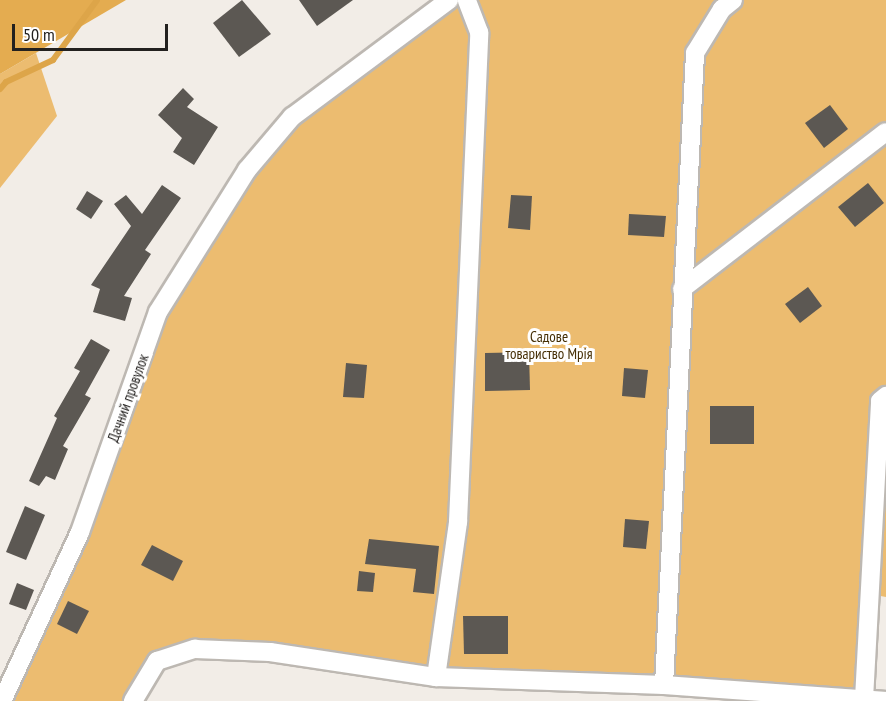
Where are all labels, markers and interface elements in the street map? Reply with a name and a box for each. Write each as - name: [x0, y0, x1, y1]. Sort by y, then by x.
- scale bar: [15, 12, 171, 50]
- text: 50 m: [23, 23, 55, 46]
- park label: Садове товариство Мрія: [505, 327, 593, 362]
- street label: Дачний провулок: [104, 352, 152, 444]

